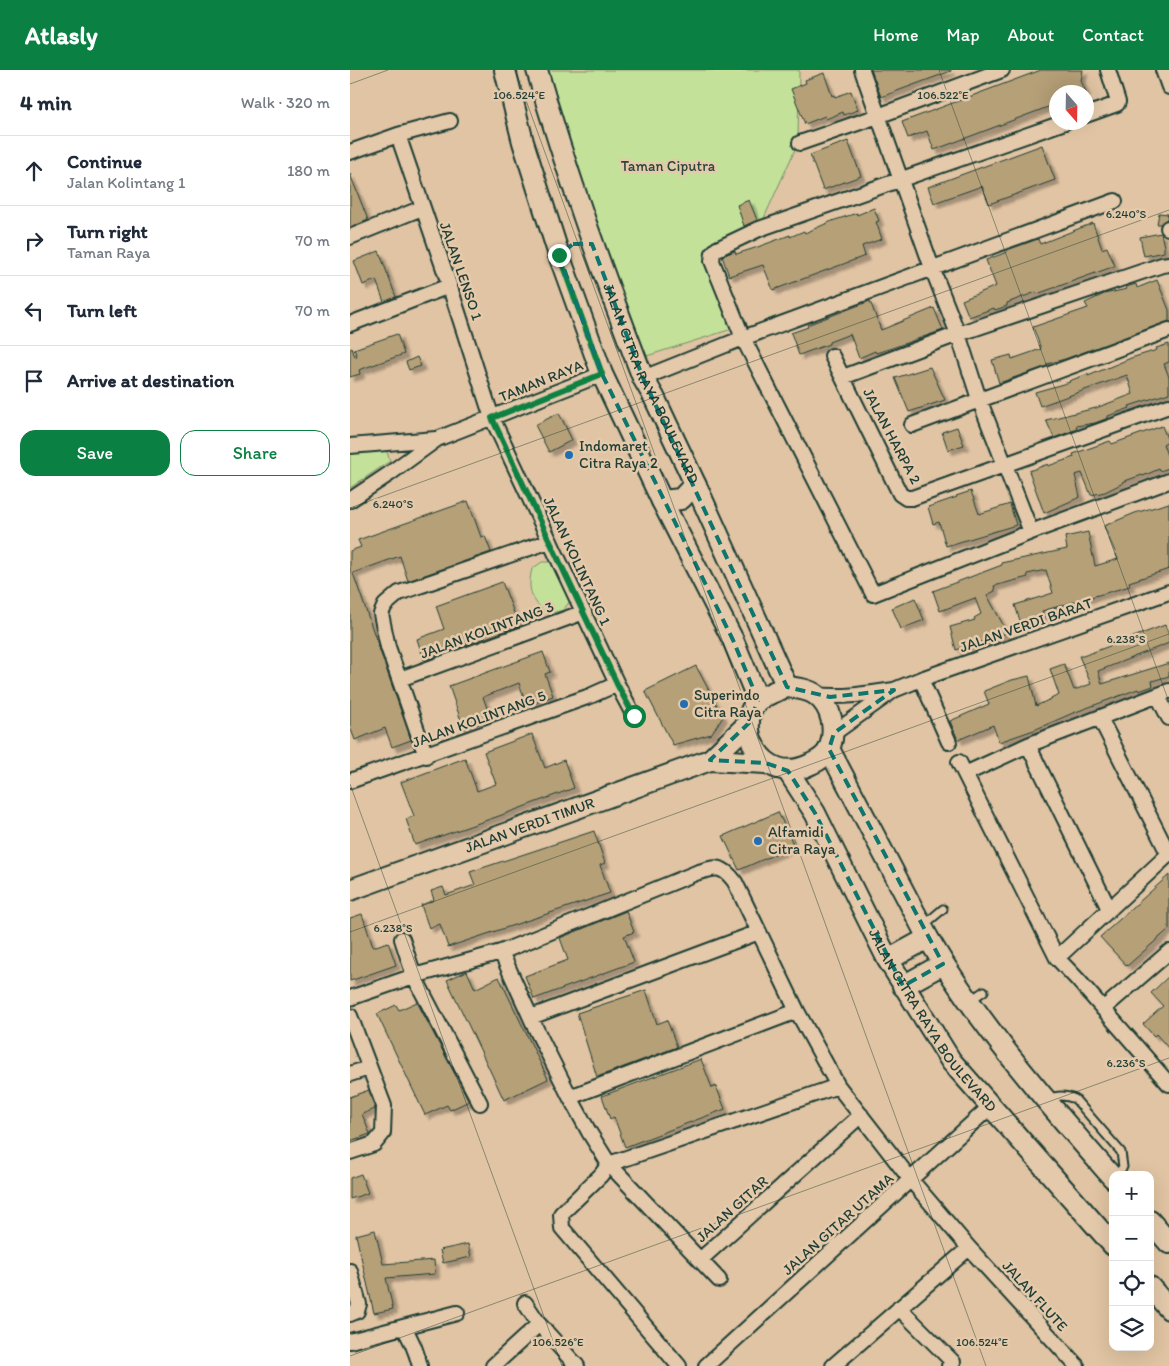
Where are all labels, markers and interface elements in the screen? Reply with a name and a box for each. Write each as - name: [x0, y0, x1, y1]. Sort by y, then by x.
- text: Atlasly: [25, 21, 98, 50]
- text: Home: [873, 24, 919, 46]
- text: Map: [947, 24, 980, 46]
- text: About: [1008, 24, 1054, 46]
- text: Contact: [1082, 24, 1144, 46]
- north arrow: [1049, 85, 1094, 130]
- text: 106.524°E: [493, 88, 545, 102]
- text: 106.522°E: [917, 88, 969, 102]
- text: 4 min: [20, 90, 72, 115]
- text: Walk · 320 m: [241, 93, 330, 112]
- text: Continue: [67, 150, 142, 173]
- icon: ahead: [20, 157, 48, 185]
- park label: Taman Ciputra: [621, 157, 716, 175]
- text: 180 m: [287, 161, 330, 180]
- text: Jalan Kolintang 1: [67, 173, 185, 192]
- text: 6.240°S: [1106, 207, 1146, 221]
- street label: JALAN LENSO 1: [436, 219, 486, 323]
- text: Turn right: [67, 220, 148, 243]
- icon: right: [20, 227, 48, 255]
- text: 70 m: [295, 231, 330, 250]
- text: Taman Raya: [67, 243, 150, 262]
- route end: [548, 244, 571, 267]
- street label: JALAN CITRA RAYA BOULEVARD: [599, 281, 703, 487]
- icon: left: [20, 297, 48, 325]
- text: Turn left: [67, 299, 137, 322]
- text: 70 m: [295, 301, 330, 320]
- street label: TAMAN RAYA: [496, 356, 586, 406]
- icon: arrive: [20, 367, 48, 395]
- text: Arrive at destination: [67, 369, 234, 392]
- street label: JALAN HARPA 2: [859, 385, 925, 487]
- button: Save: [20, 430, 170, 476]
- button: Share: [180, 430, 330, 476]
- place label: Indomaret Citra Raya 2: [579, 437, 658, 472]
- marker: Indomaret Citra Raya 2: [563, 449, 575, 461]
- street label: JALAN KOLINTANG 1: [539, 494, 615, 628]
- text: 6.240°S: [373, 497, 413, 511]
- street label: JALAN VERDI BARAT: [957, 594, 1095, 656]
- street label: JALAN KOLINTANG 3: [418, 597, 556, 663]
- text: 6.238°S: [1106, 632, 1146, 646]
- street label: JALAN KOLINTANG 5: [410, 686, 548, 752]
- place label: Superindo Citra Raya: [694, 686, 762, 721]
- marker: Superindo Citra Raya: [678, 698, 690, 710]
- route start: [623, 705, 646, 728]
- street label: JALAN VERDI TIMUR: [462, 793, 597, 857]
- place label: Alfamidi Citra Raya: [768, 823, 836, 858]
- marker: Alfamidi Citra Raya: [752, 835, 764, 847]
- text: 6.238°S: [373, 921, 413, 935]
- street label: JALAN CITRA RAYA BOULEVARD: [865, 926, 1001, 1116]
- text: 6.236°S: [1107, 1056, 1146, 1070]
- street label: JALAN GITAR UTAMA: [779, 1169, 898, 1279]
- map controls: [1109, 1171, 1154, 1351]
- button: +: [1109, 1171, 1154, 1216]
- street label: JALAN GITAR: [692, 1172, 772, 1246]
- button: −: [1109, 1216, 1154, 1261]
- street label: JALAN FLUTE: [998, 1257, 1072, 1335]
- button: locate: [1109, 1261, 1154, 1306]
- button: layers: [1109, 1306, 1154, 1351]
- text: 106.526°E: [532, 1335, 584, 1349]
- text: 106.524°E: [956, 1335, 1008, 1349]

